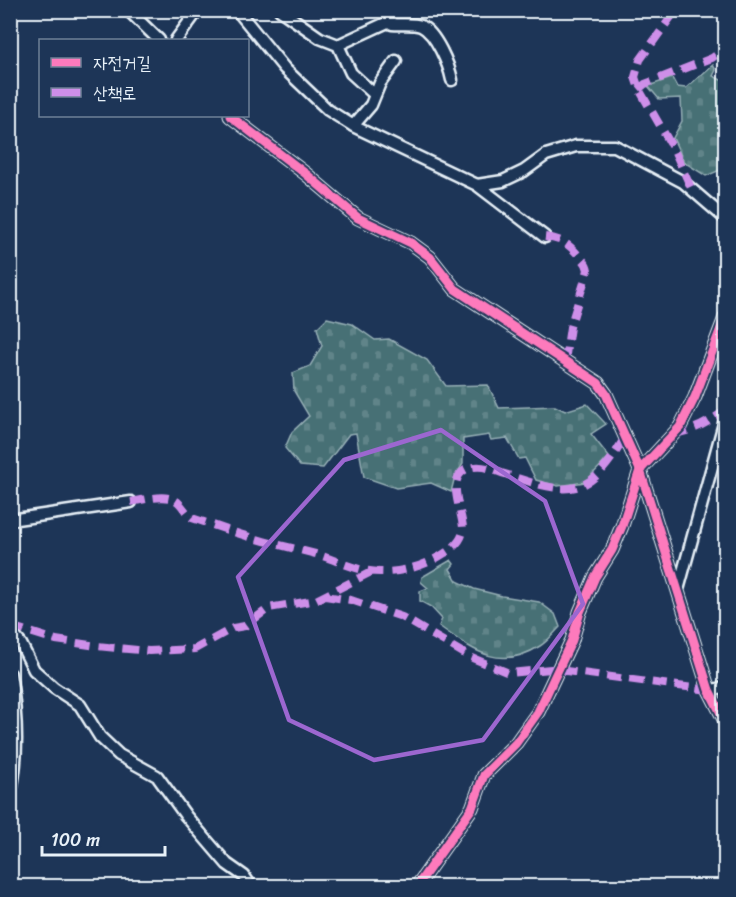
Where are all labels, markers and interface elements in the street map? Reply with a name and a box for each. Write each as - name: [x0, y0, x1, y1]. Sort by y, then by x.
- legend: [39, 39, 249, 117]
- text: 자전거길: [93, 47, 151, 79]
- text: 산책로: [93, 77, 136, 109]
- scale bar: [42, 819, 165, 857]
- text: 100 m: [51, 824, 100, 856]

